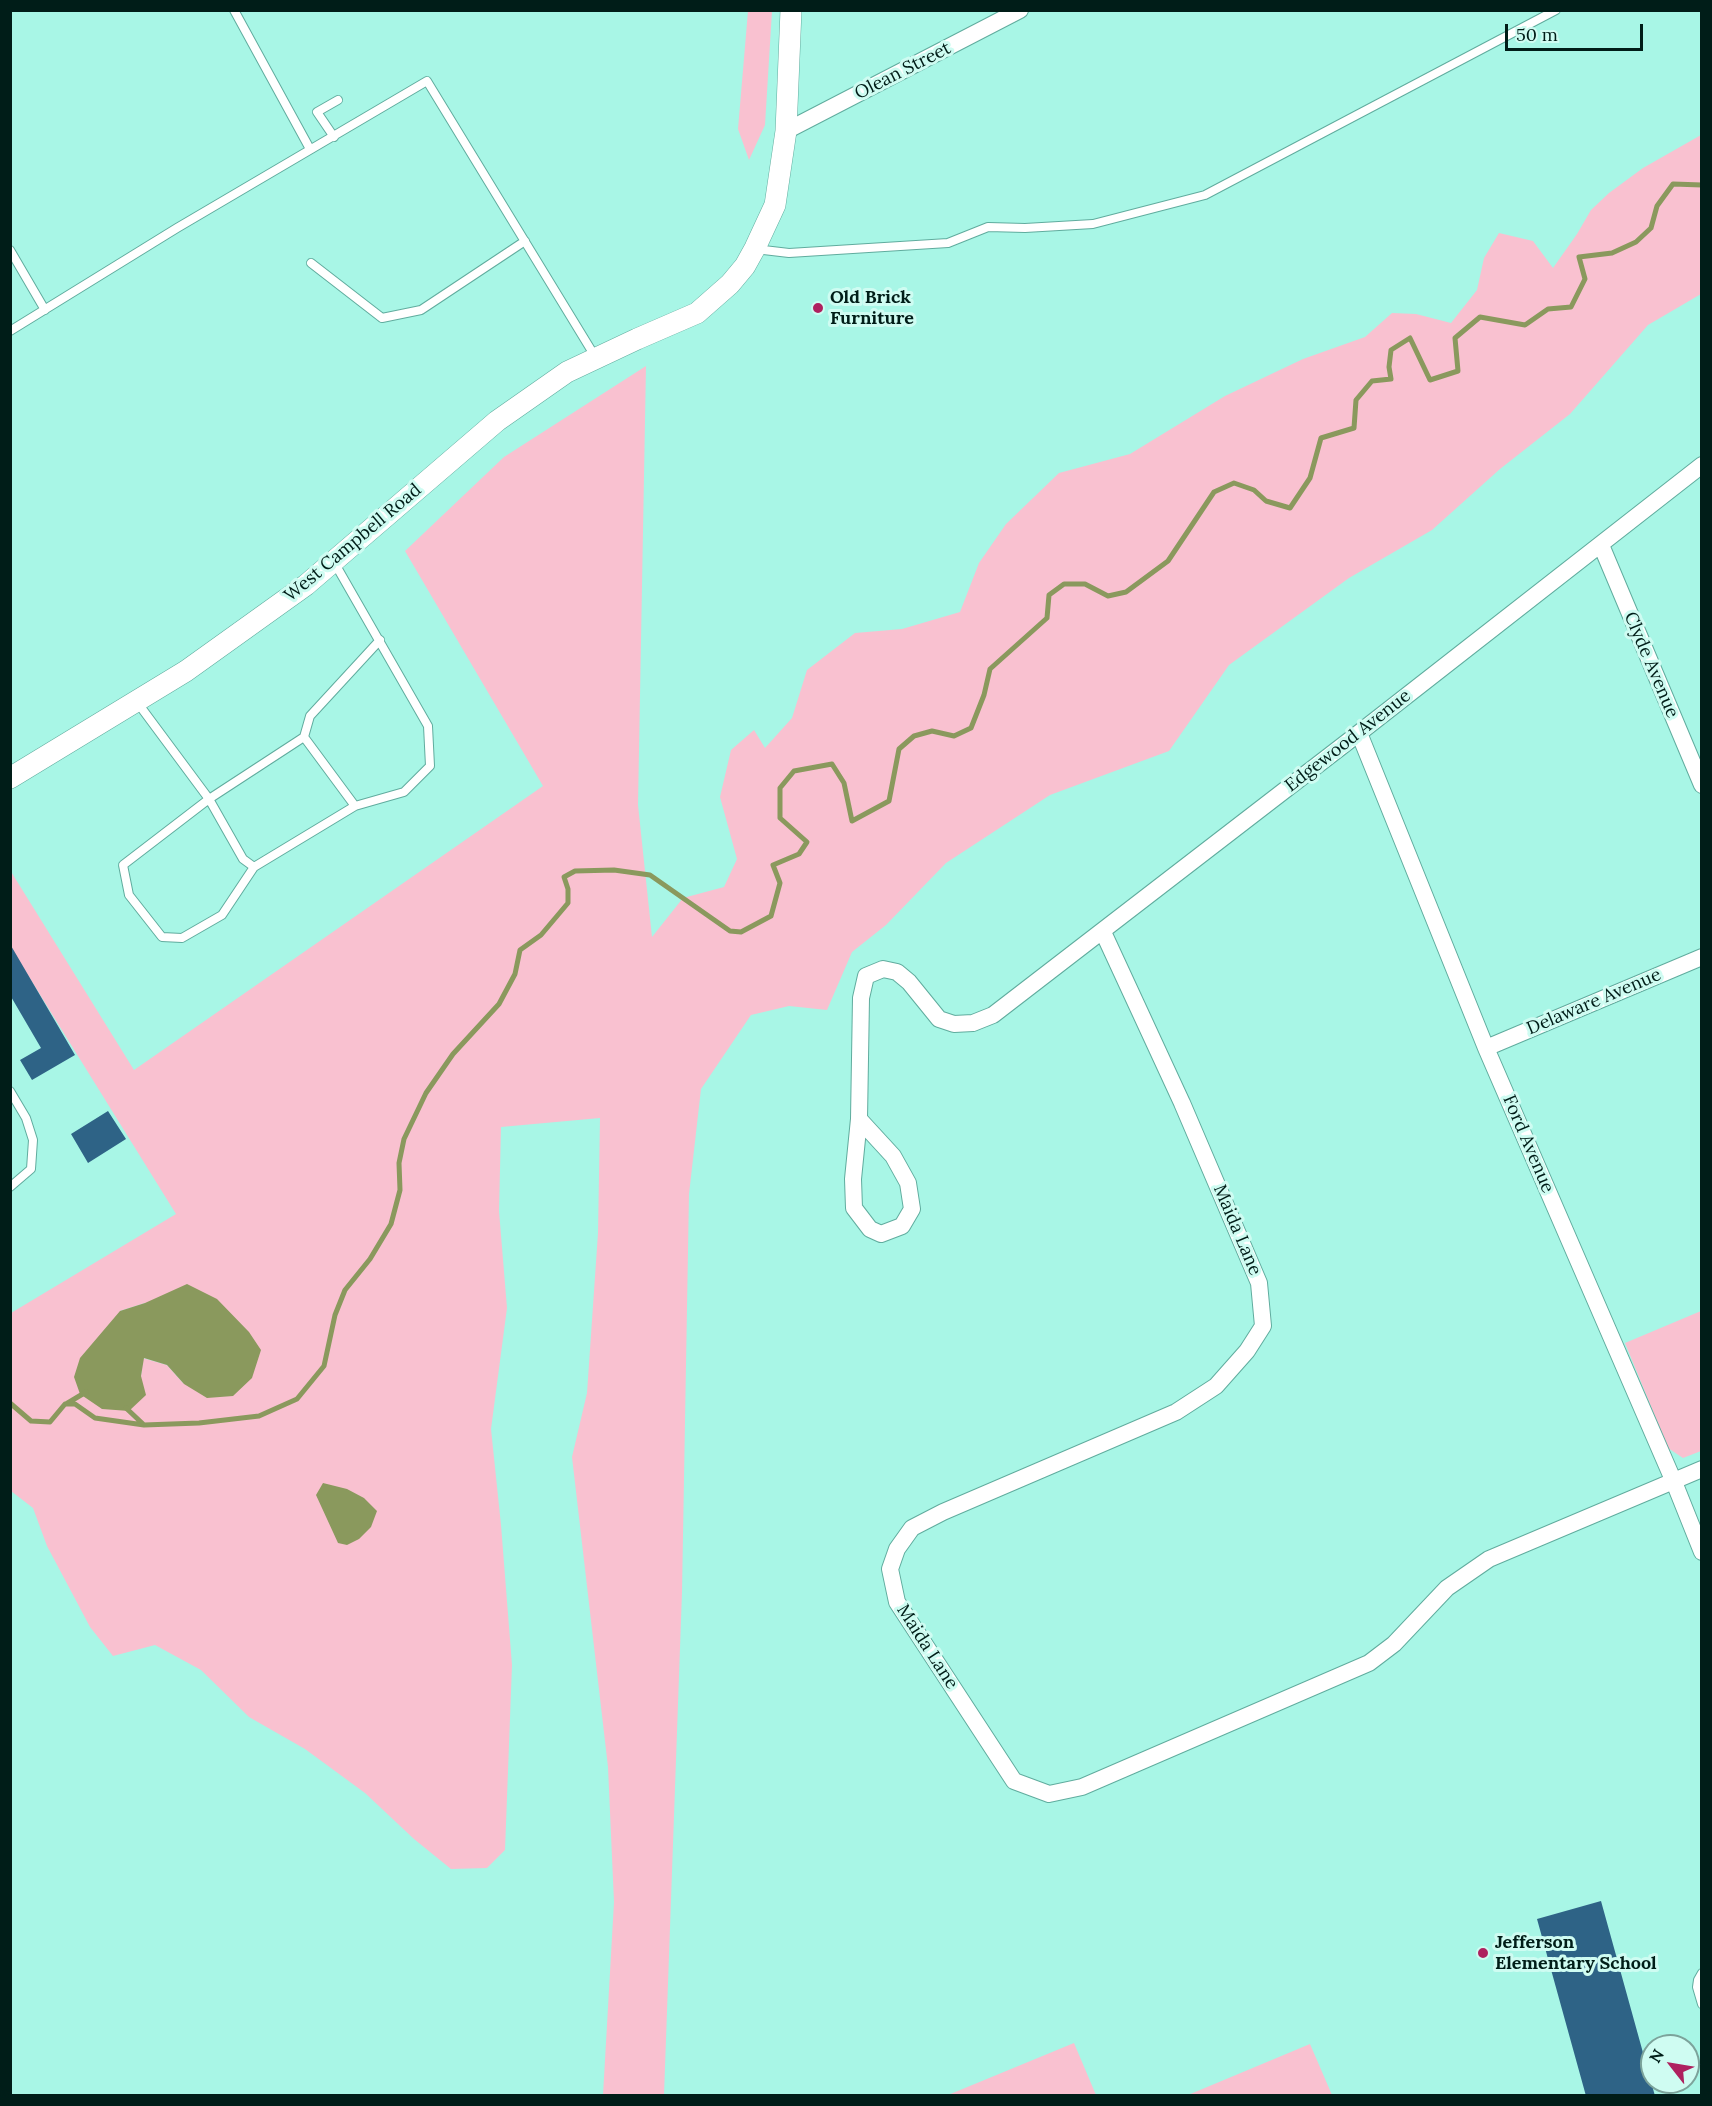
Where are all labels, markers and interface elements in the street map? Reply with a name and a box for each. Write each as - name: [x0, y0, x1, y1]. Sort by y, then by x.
- scale bar: [1508, 12, 1646, 50]
- text: 50 m: [1516, 23, 1558, 46]
- street label: Olean Street: [851, 38, 955, 104]
- place label: Old Brick Furniture: [830, 287, 914, 330]
- marker: Old Brick Furniture: [811, 301, 825, 315]
- street label: West Campbell Road: [280, 479, 426, 607]
- street label: Clyde Avenue: [1619, 609, 1683, 721]
- street label: Edgewood Avenue: [1281, 685, 1415, 797]
- street label: Delaware Avenue: [1524, 964, 1664, 1040]
- street label: Ford Avenue: [1498, 1092, 1558, 1196]
- street label: Maida Lane: [1208, 1181, 1266, 1279]
- street label: Maida Lane: [892, 1601, 962, 1693]
- place label: Jefferson Elementary School: [1495, 1932, 1657, 1974]
- marker: Jefferson Elementary School: [1476, 1946, 1490, 1960]
- north arrow: [1640, 2034, 1700, 2094]
- text: N: [1645, 2045, 1668, 2066]

